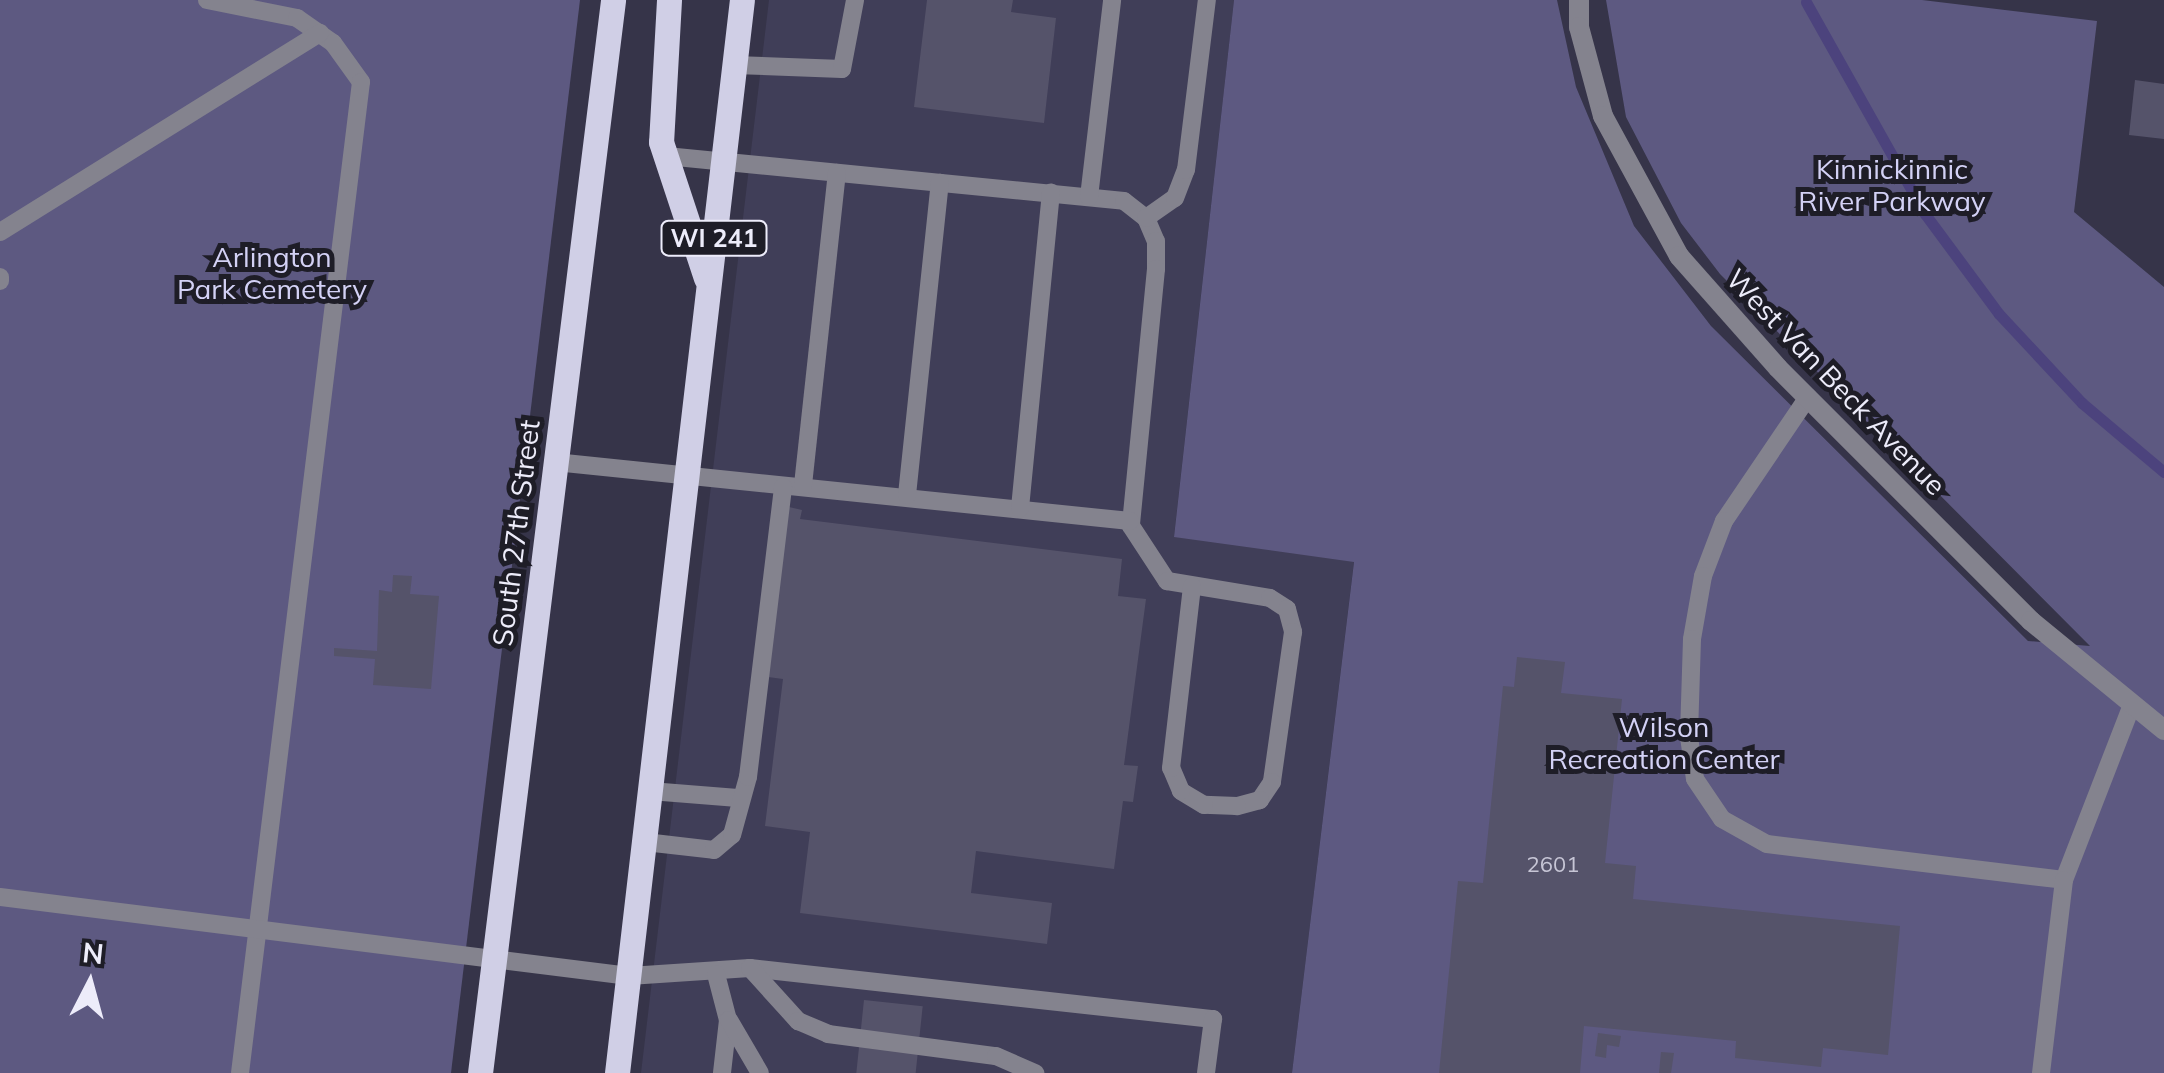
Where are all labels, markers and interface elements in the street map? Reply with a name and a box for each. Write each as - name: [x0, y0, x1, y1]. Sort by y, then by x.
- park label: Kinnickinnic River Parkway: [1798, 152, 1986, 218]
- road number: WI 241: [659, 218, 769, 258]
- park label: Arlington Park Cemetery: [177, 240, 367, 306]
- street label: West Van Beck Avenue: [1719, 262, 1953, 502]
- street label: South 27th Street: [485, 418, 547, 648]
- park label: Wilson Recreation Center: [1548, 710, 1780, 776]
- house number: 2601: [1527, 852, 1579, 878]
- north arrow: [40, 933, 140, 1033]
- text: N: [81, 934, 106, 971]

